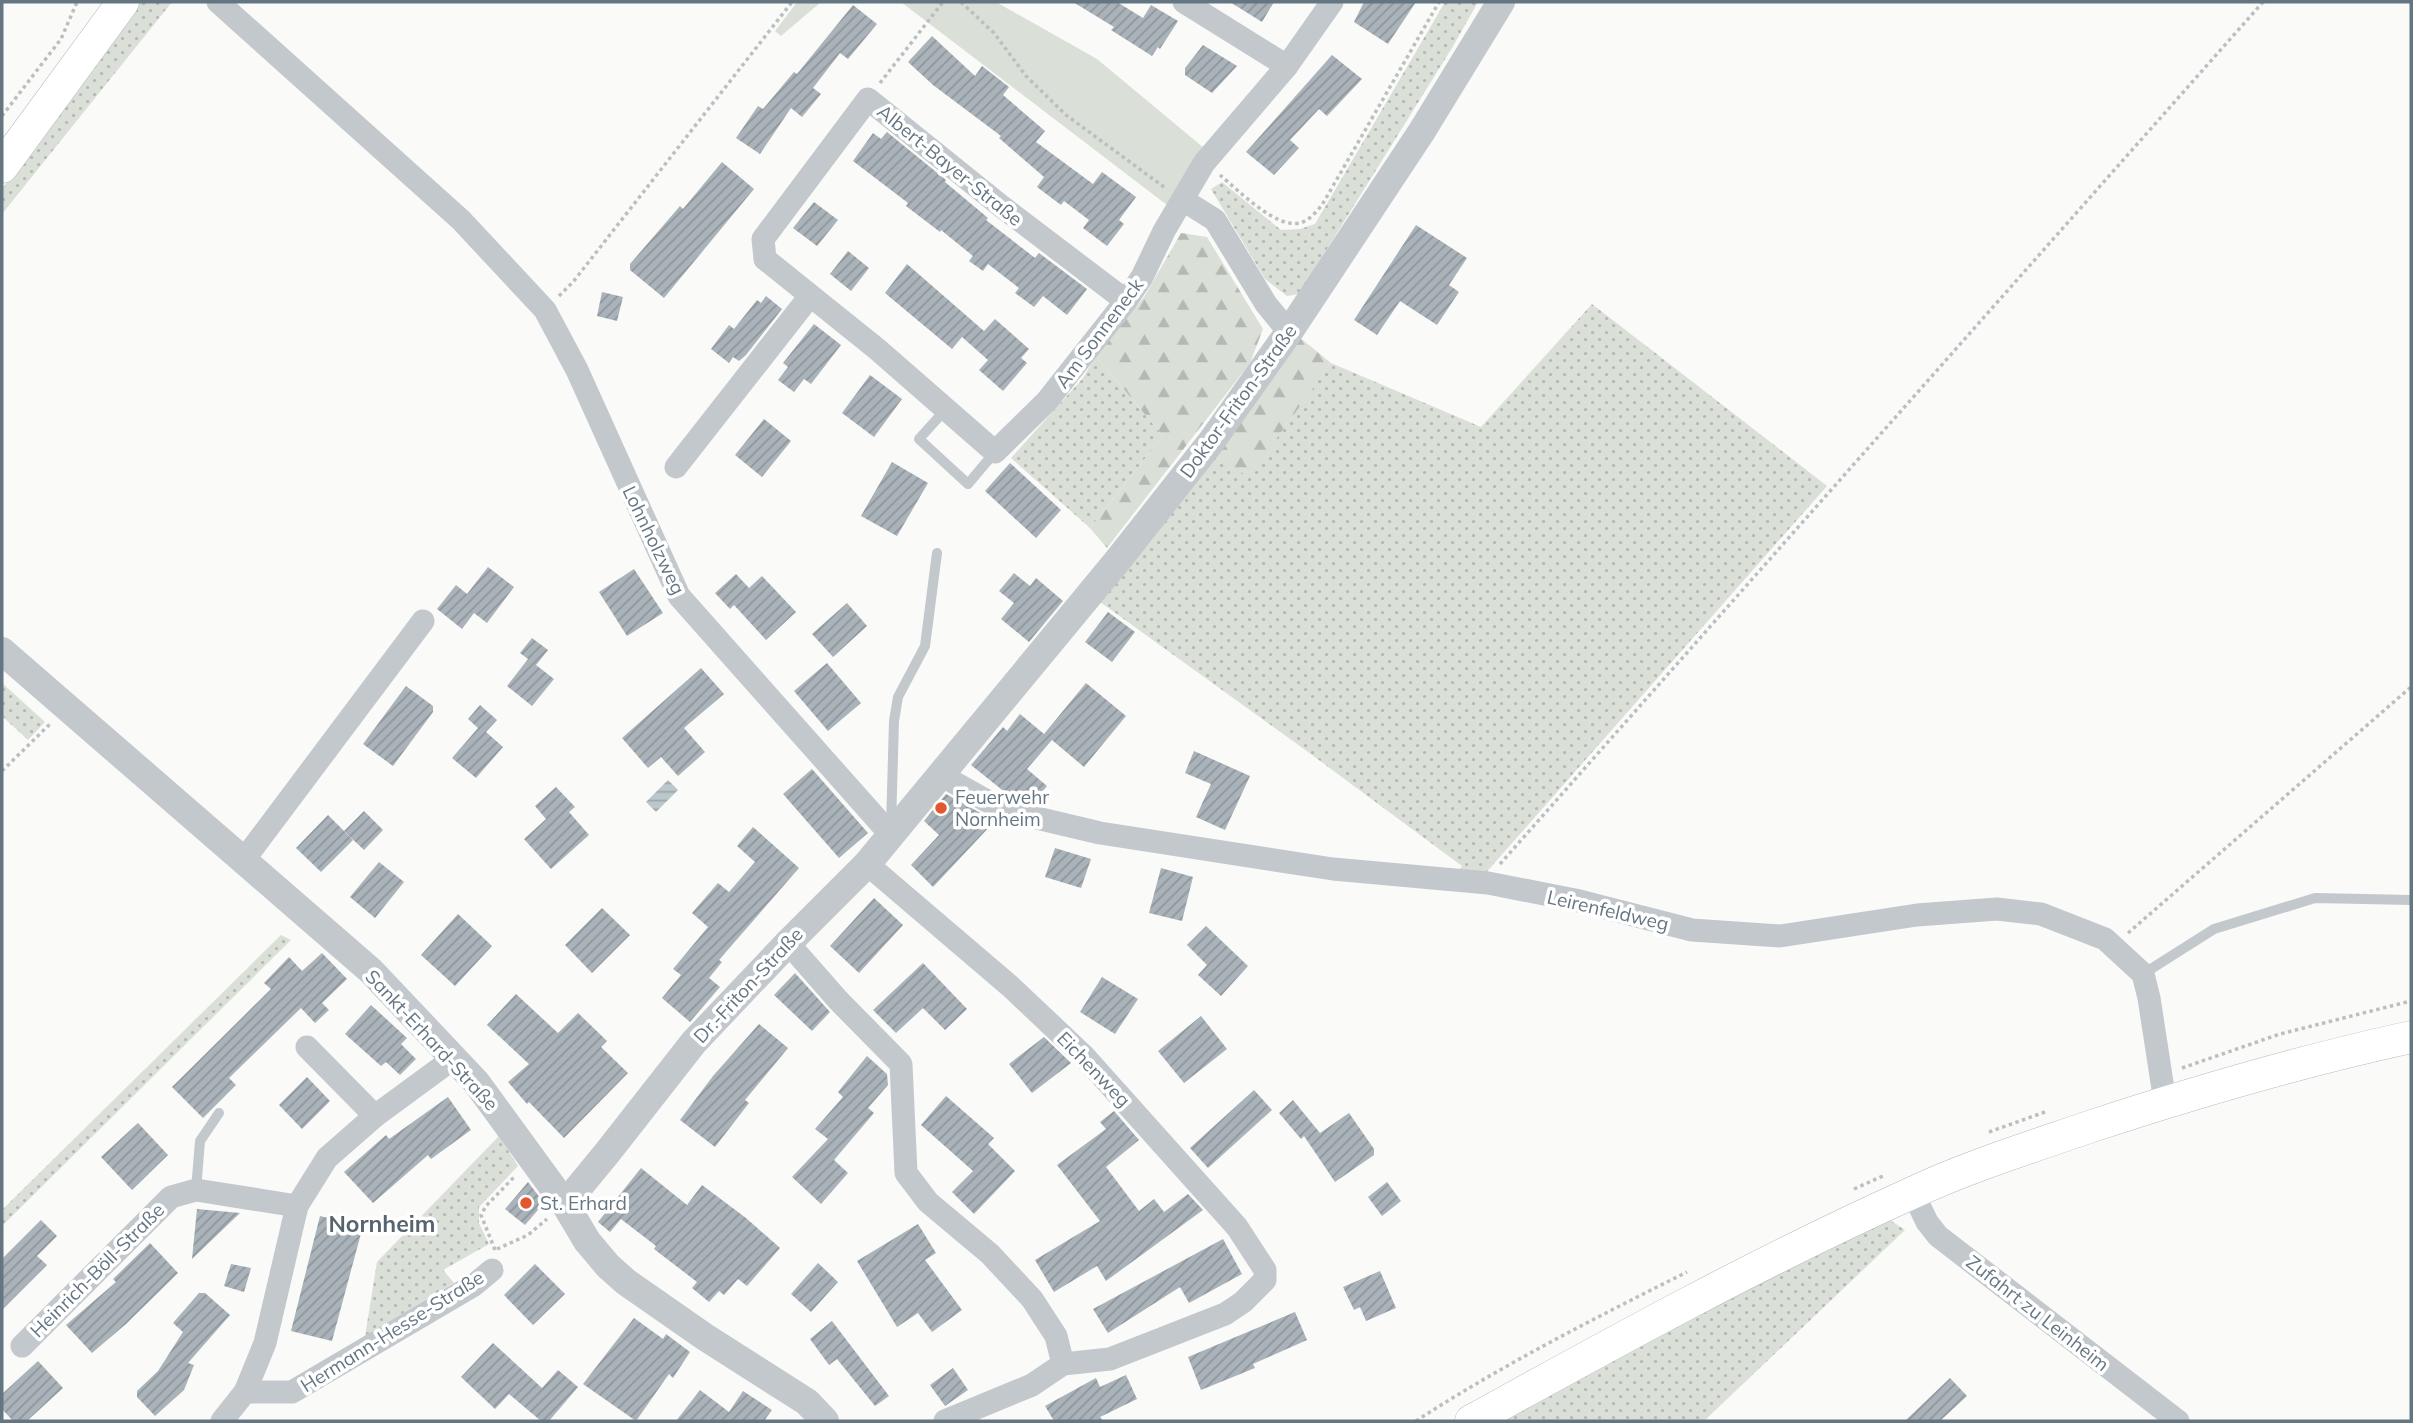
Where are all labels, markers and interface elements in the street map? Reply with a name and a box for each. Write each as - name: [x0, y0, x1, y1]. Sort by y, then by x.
- street label: Albert-Bayer-Straße: [873, 99, 1027, 231]
- street label: Am Sonneneck: [1050, 273, 1148, 393]
- street label: Doktor-Friton-Straße: [1174, 320, 1302, 482]
- street label: Lohnholzweg: [617, 482, 691, 598]
- place label: Feuerwehr Nornheim: [955, 785, 1049, 831]
- marker: Feuerwehr Nornheim: [933, 800, 949, 816]
- street label: Leirenfeldweg: [1545, 884, 1671, 936]
- street label: Dr.-Friton-Straße: [688, 922, 808, 1048]
- street label: Sankt-Erhard-Straße: [360, 965, 504, 1115]
- street label: Eichenweg: [1052, 1026, 1136, 1112]
- place label: St. Erhard: [540, 1191, 627, 1215]
- marker: St. Erhard: [518, 1195, 534, 1211]
- street label: Heinrich-Böll-Straße: [25, 1198, 169, 1342]
- district label: Nornheim: [328, 1209, 436, 1238]
- street label: Zufahrt zu Leinheim: [1962, 1250, 2114, 1376]
- street label: Hermann-Hesse-Straße: [296, 1265, 488, 1397]

